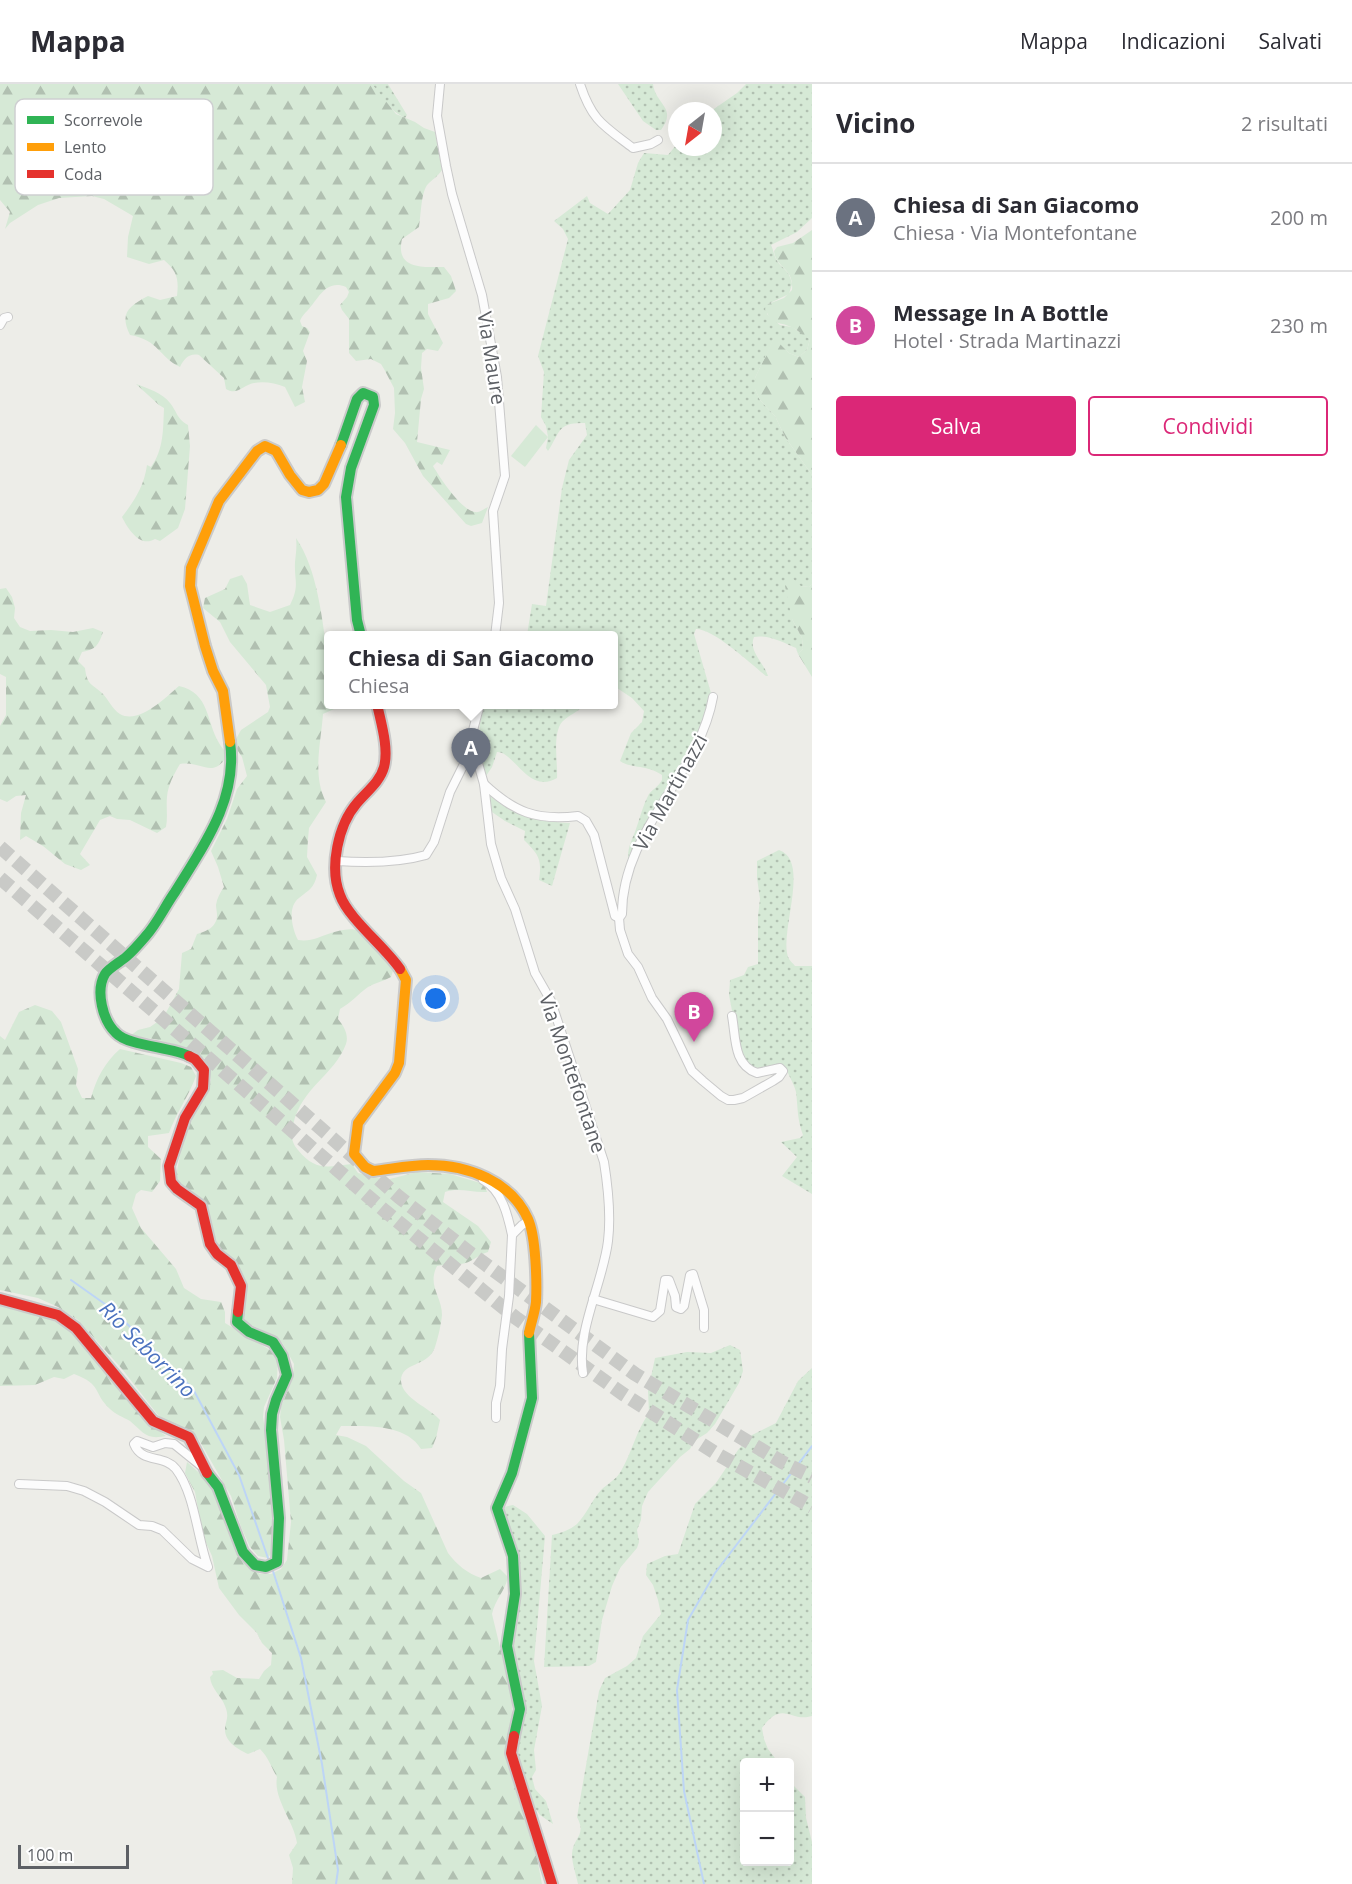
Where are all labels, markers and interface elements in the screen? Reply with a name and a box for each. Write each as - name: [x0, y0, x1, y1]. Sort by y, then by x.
- text: Mappa: [30, 22, 126, 60]
- text: Mappa: [1020, 27, 1088, 55]
- text: Indicazioni: [1121, 27, 1226, 55]
- text: Salvati: [1259, 27, 1322, 55]
- legend: [15, 99, 213, 195]
- north arrow: [668, 102, 722, 156]
- text: Vicino: [836, 105, 915, 141]
- text: Scorrevole: [64, 109, 143, 131]
- text: 2 risultati: [1241, 110, 1328, 137]
- text: Lento: [64, 136, 106, 158]
- text: Coda: [64, 163, 102, 185]
- text: Chiesa di San Giacomo: [893, 189, 1139, 219]
- text: A: [849, 204, 862, 231]
- text: 200 m: [1270, 204, 1328, 231]
- text: Chiesa · Via Montefontane: [893, 219, 1137, 246]
- text: Message In A Bottle: [893, 297, 1109, 327]
- street label: Via Maure: [471, 309, 513, 407]
- text: B: [849, 312, 862, 339]
- text: 230 m: [1270, 312, 1328, 339]
- text: Hotel · Strada Martinazzi: [893, 327, 1121, 354]
- button: Salva: [836, 396, 1076, 456]
- button: Condividi: [1088, 396, 1328, 456]
- popup: [324, 631, 618, 709]
- text: Chiesa di San Giacomo: [348, 642, 594, 672]
- text: Chiesa: [348, 672, 410, 699]
- pin: A: [452, 728, 490, 778]
- street label: Via Martinazzi: [627, 729, 713, 855]
- your location: [421, 984, 450, 1013]
- street label: Via Montefontane: [533, 990, 613, 1156]
- pin: B: [674, 992, 714, 1042]
- water label: Rio Seborrino: [94, 1295, 202, 1403]
- map controls: [740, 1758, 794, 1866]
- button: +: [740, 1758, 794, 1812]
- button: −: [740, 1812, 794, 1866]
- scale bar: [18, 1842, 129, 1870]
- text: 100 m: [27, 1844, 73, 1866]

